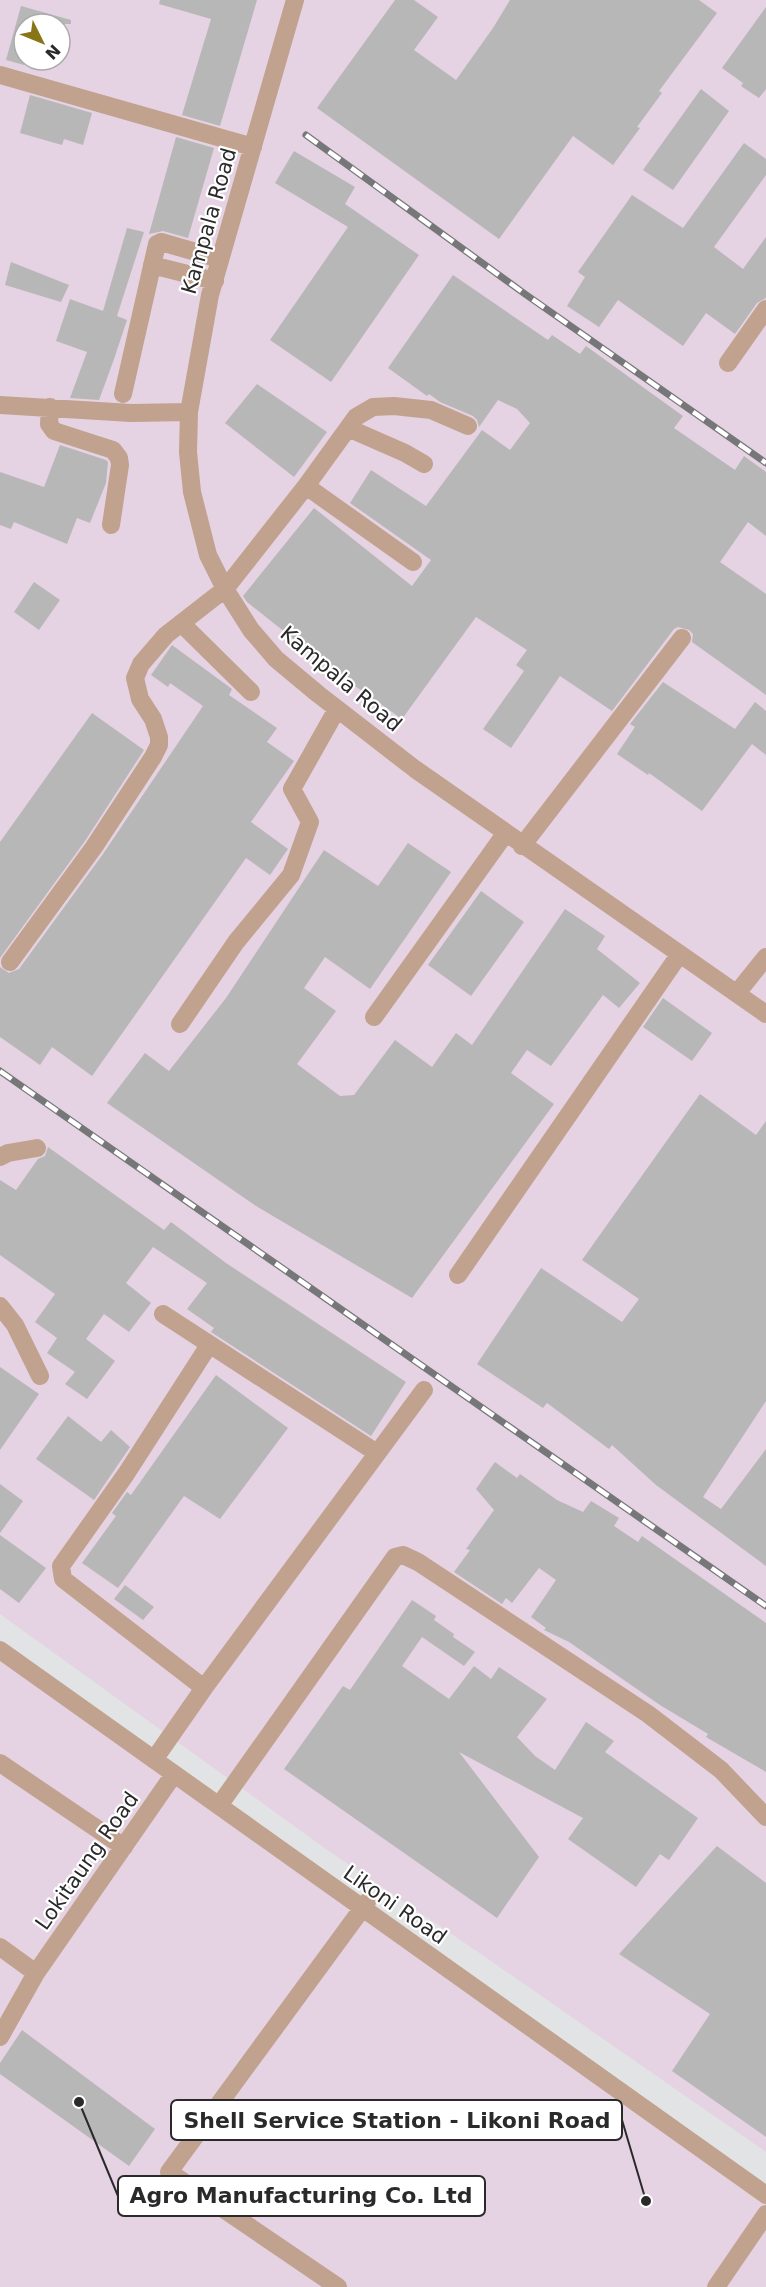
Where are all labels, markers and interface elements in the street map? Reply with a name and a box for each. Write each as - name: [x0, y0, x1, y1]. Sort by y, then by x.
- north arrow: [12, 12, 72, 72]
- text: N: [41, 41, 64, 63]
- street label: Kampala Road: [177, 145, 241, 297]
- street label: Kampala Road: [275, 621, 407, 737]
- street label: Lokitaung Road: [31, 1788, 143, 1934]
- street label: Likoni Road: [339, 1861, 451, 1949]
- callout: Shell Service Station - Likoni Road: [171, 2100, 622, 2140]
- text: Shell Service Station - Likoni Road: [183, 2108, 611, 2133]
- callout: Agro Manufacturing Co. Ltd: [118, 2176, 485, 2216]
- text: Agro Manufacturing Co. Ltd: [129, 2183, 473, 2208]

